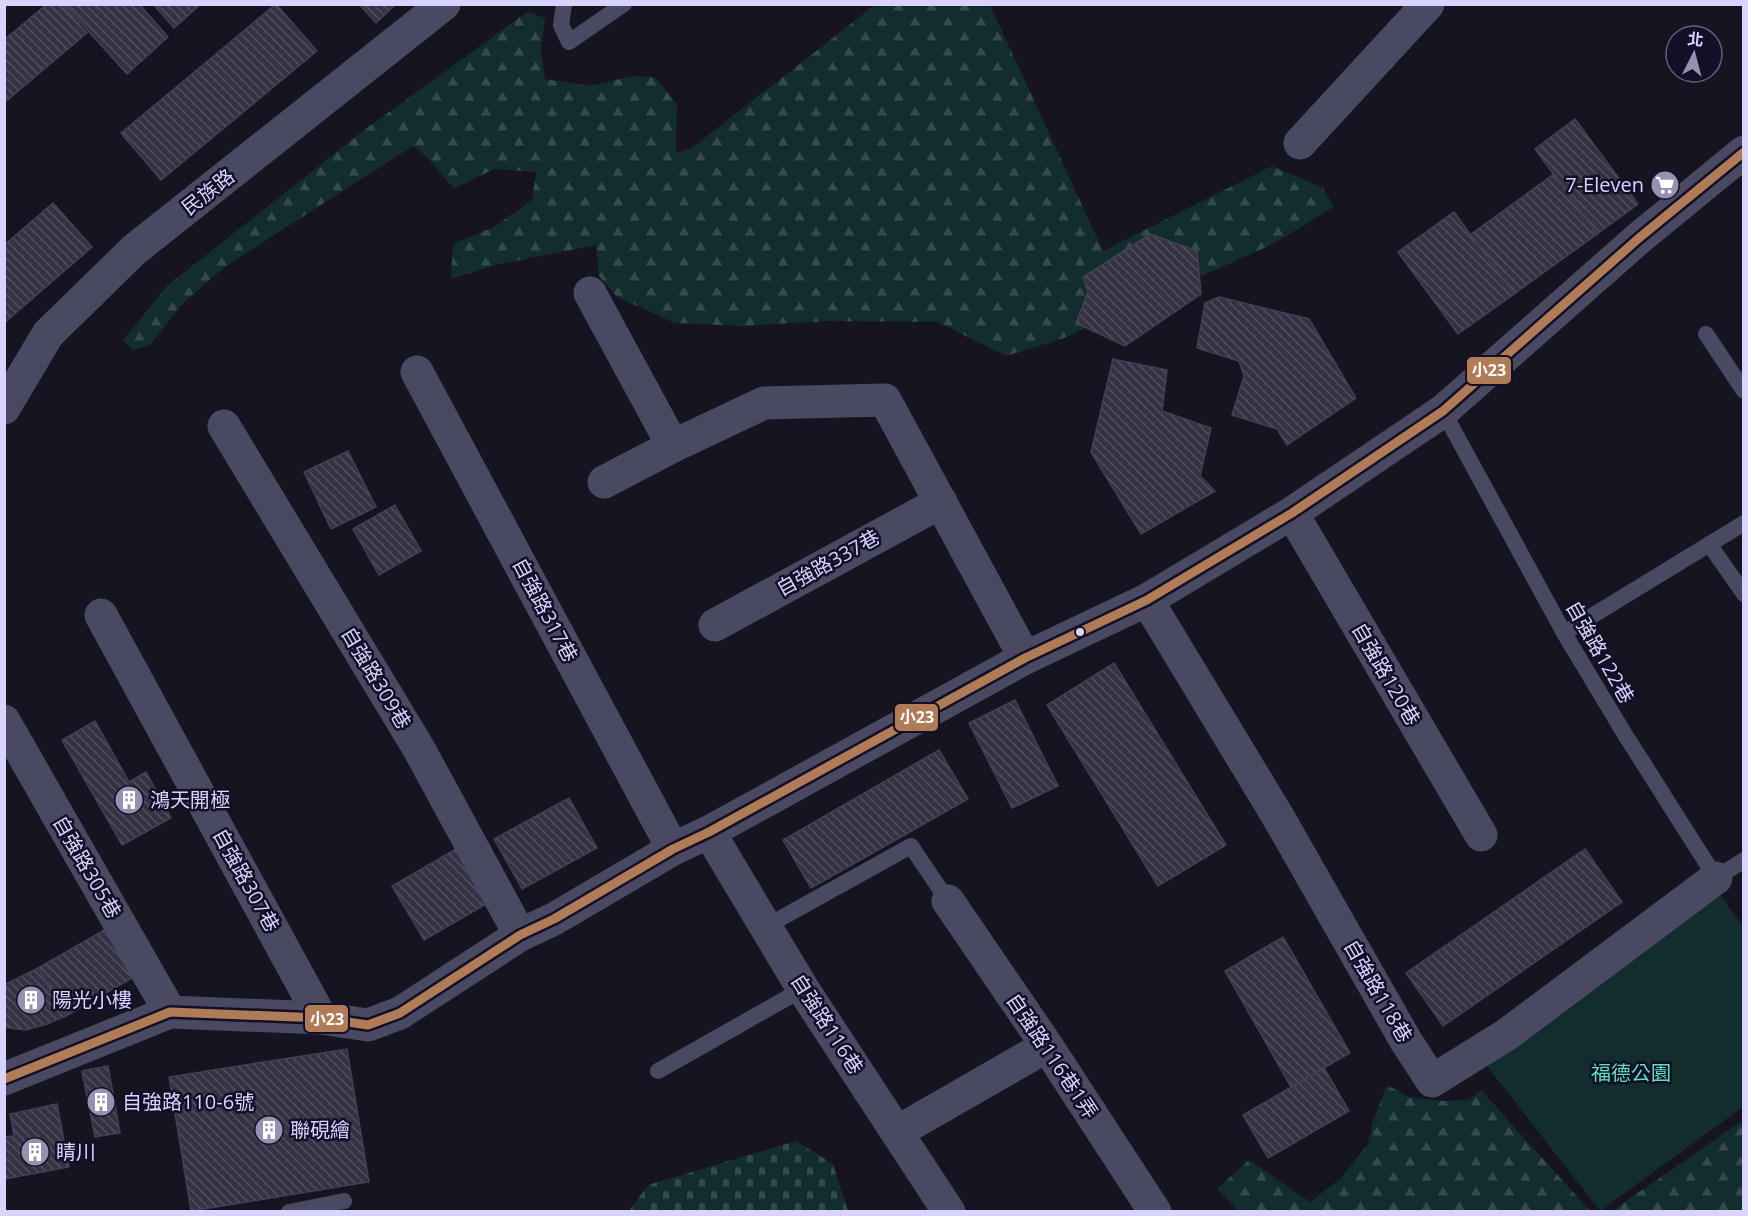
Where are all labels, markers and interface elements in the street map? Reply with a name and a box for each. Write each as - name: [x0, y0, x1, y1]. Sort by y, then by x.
- north arrow: [1664, 24, 1724, 84]
- text: 北: [1686, 27, 1705, 51]
- street label: 民族路: [176, 162, 240, 221]
- supermarket icon: 7-Eleven: [1649, 169, 1681, 201]
- place label: 7-Eleven: [1565, 171, 1644, 198]
- line badge: 小23: [1466, 356, 1512, 385]
- text: 小23: [1472, 359, 1506, 381]
- street label: 自強路337巷: [771, 523, 884, 602]
- street label: 自強路317巷: [507, 553, 584, 667]
- street label: 自強路122巷: [1560, 596, 1641, 708]
- street label: 自強路120巷: [1346, 618, 1427, 730]
- street label: 自強路309巷: [335, 622, 417, 734]
- unlabelled marker: [1074, 626, 1086, 638]
- line badge: 小23: [894, 703, 939, 732]
- text: 小23: [900, 706, 934, 728]
- building icon: 鴻天開極: [113, 784, 145, 816]
- place label: 鴻天開極: [150, 786, 230, 813]
- street label: 自強路305巷: [47, 811, 128, 923]
- street label: 自強路307巷: [207, 823, 286, 936]
- street label: 自強路118巷: [1338, 935, 1419, 1047]
- street label: 自強路116巷: [785, 968, 870, 1079]
- building icon: 陽光小樓: [15, 984, 47, 1016]
- place label: 陽光小樓: [52, 986, 132, 1013]
- street label: 自強路116巷1弄: [1000, 988, 1104, 1124]
- line badge: 小23: [304, 1004, 349, 1033]
- text: 小23: [310, 1008, 344, 1030]
- park label: 福德公園: [1591, 1059, 1671, 1086]
- building icon: 自強路110-6號: [85, 1086, 117, 1118]
- place label: 自強路110-6號: [122, 1088, 254, 1115]
- building icon: 聯硯繪: [253, 1114, 285, 1146]
- place label: 聯硯繪: [290, 1116, 350, 1143]
- building icon: 睛川: [19, 1136, 51, 1168]
- place label: 睛川: [56, 1138, 96, 1165]

